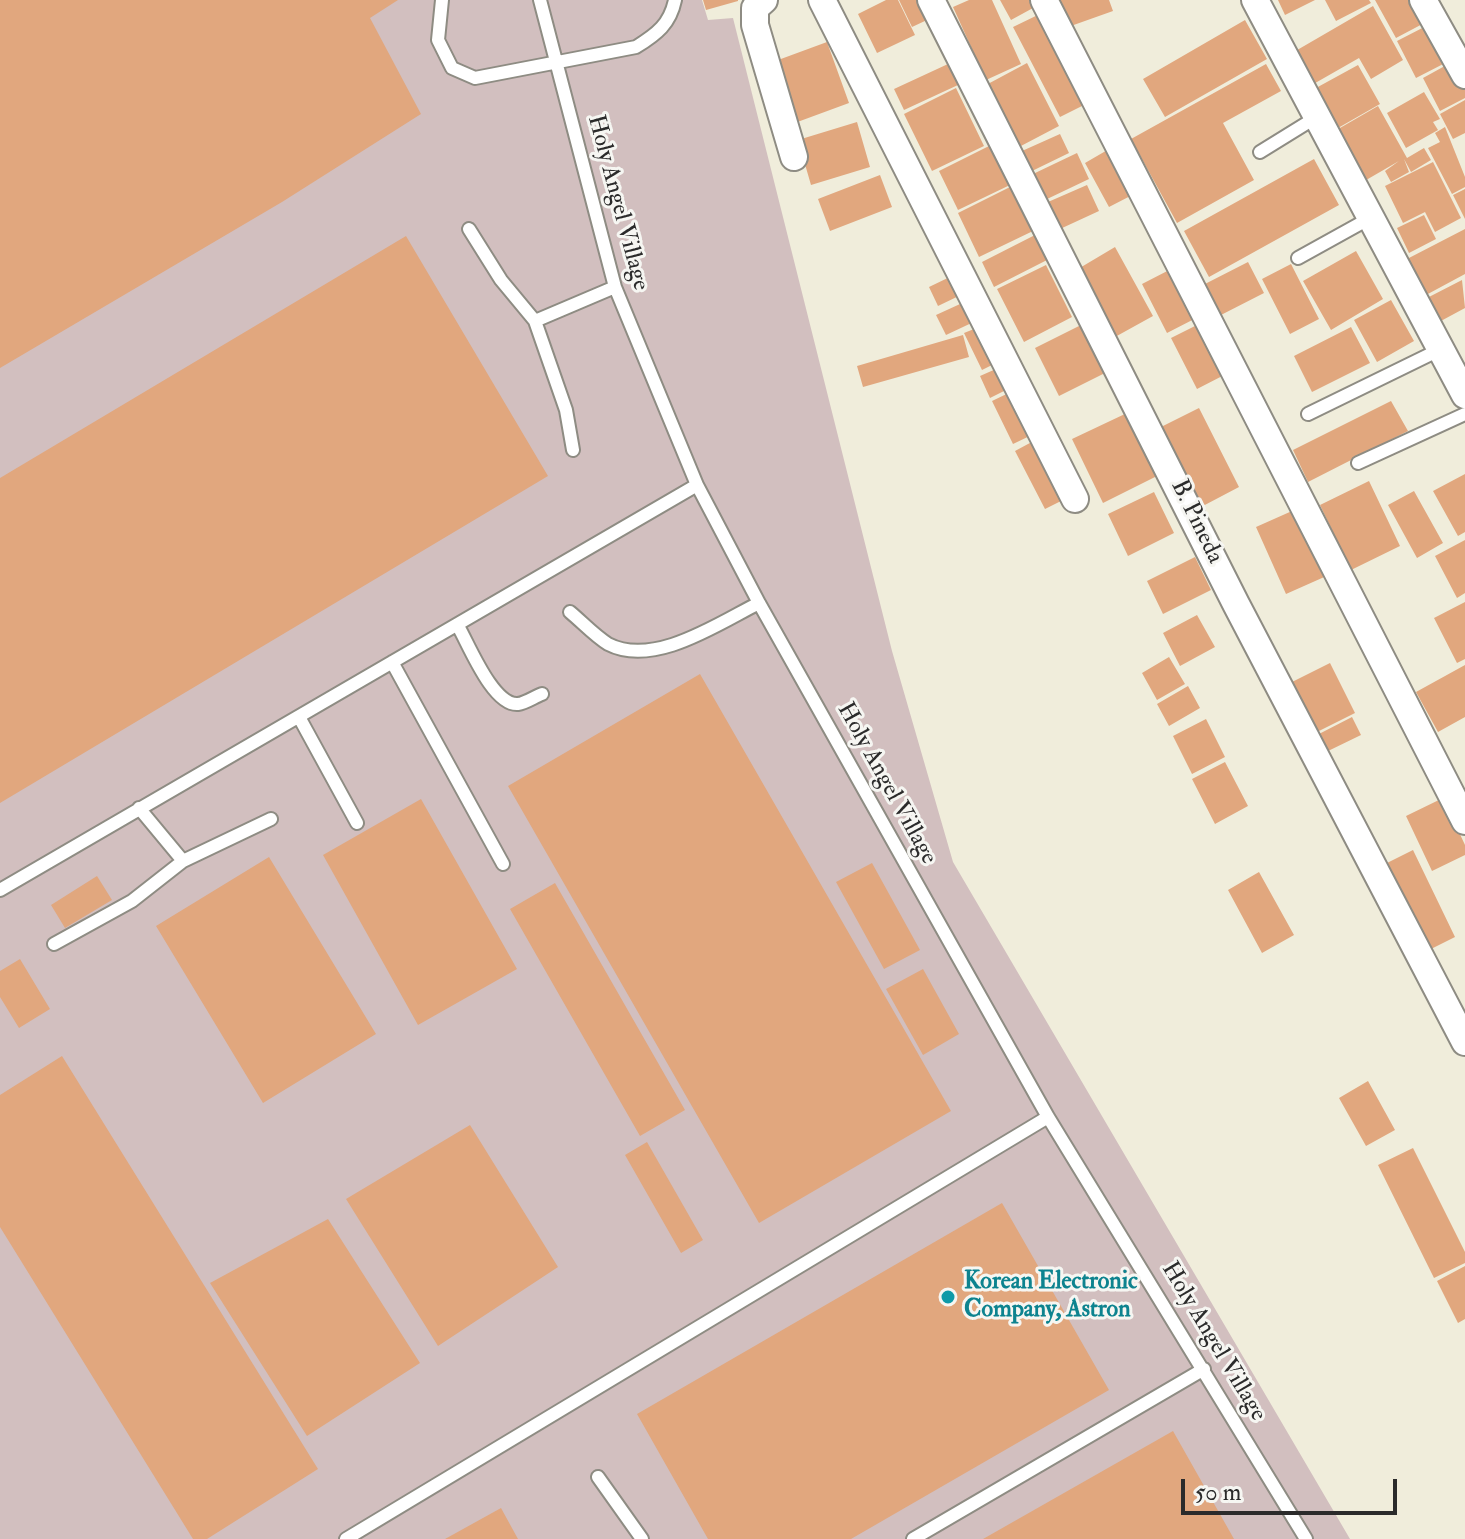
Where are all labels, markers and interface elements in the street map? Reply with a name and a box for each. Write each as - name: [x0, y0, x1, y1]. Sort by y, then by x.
- street label: Holy Angel Village: [580, 112, 654, 294]
- street label: B. Pineda: [1163, 475, 1229, 569]
- street label: Holy Angel Village: [830, 698, 942, 870]
- street label: Holy Angel Village: [1154, 1257, 1272, 1427]
- place label: Korean Electronic Company, Astron: [964, 1269, 1138, 1325]
- marker: Korean Electronic Company, Astron: [939, 1288, 957, 1306]
- scale bar: [1185, 1463, 1401, 1513]
- text: 50 m: [1195, 1477, 1241, 1508]

